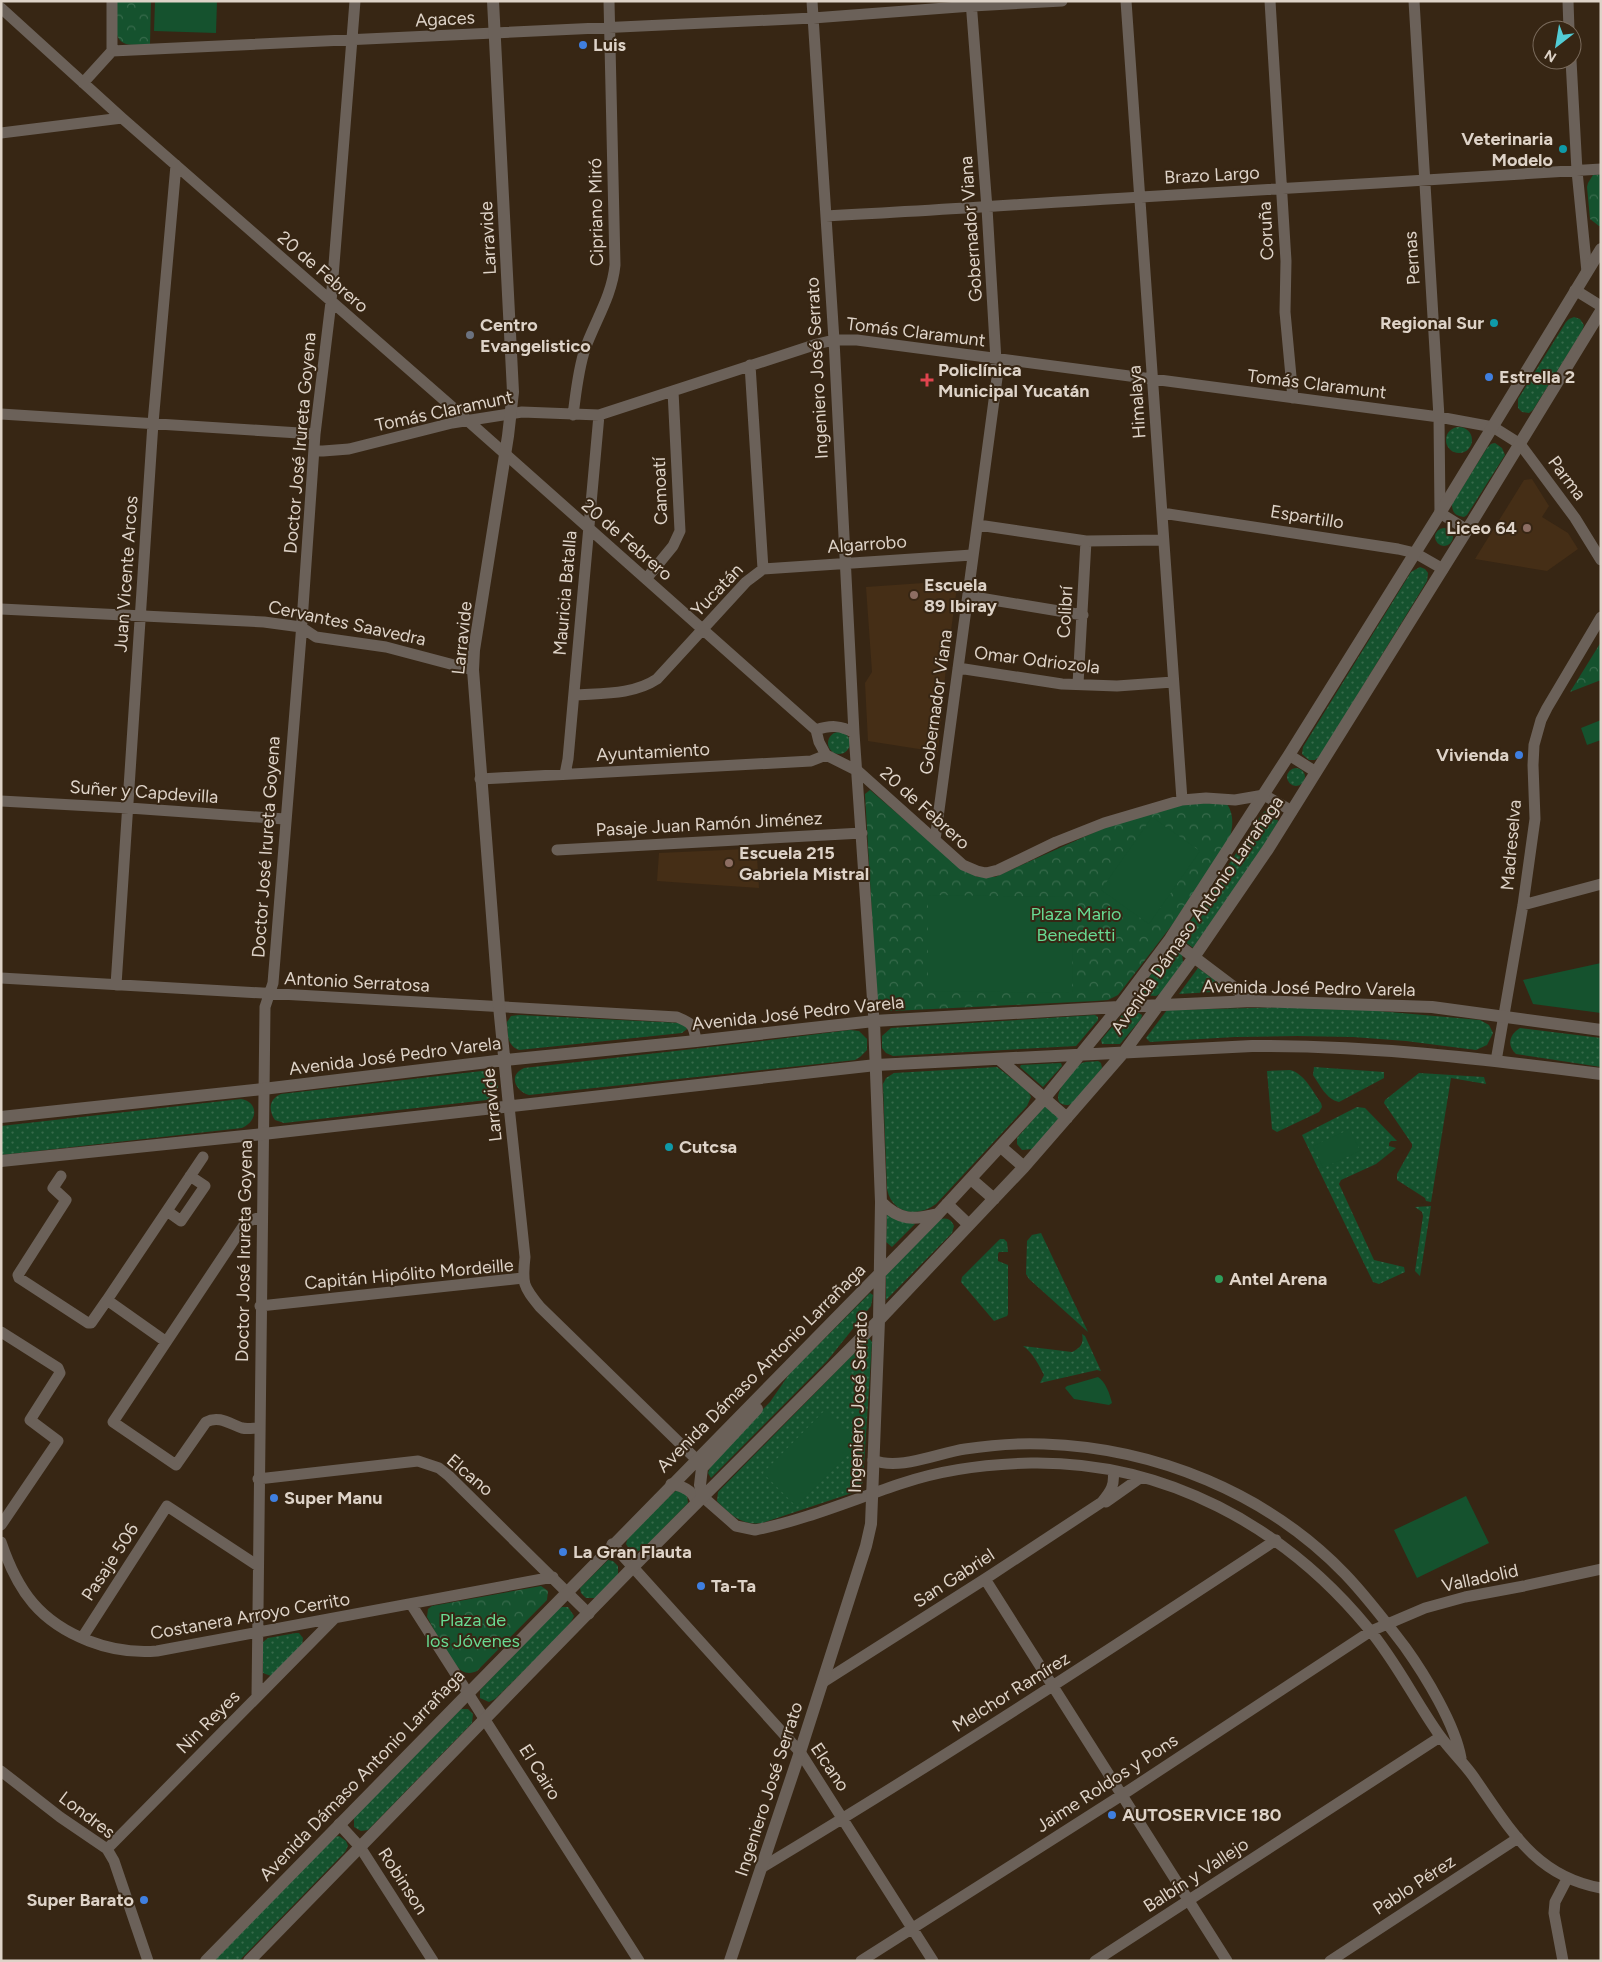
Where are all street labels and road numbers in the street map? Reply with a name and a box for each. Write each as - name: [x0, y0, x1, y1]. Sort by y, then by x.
- street label: Agaces: [415, 6, 475, 32]
- street label: Gobernador Viana: [955, 155, 987, 303]
- street label: Cipriano Miró: [584, 158, 608, 266]
- street label: Brazo Largo: [1164, 162, 1260, 188]
- street label: Larravide: [475, 200, 501, 275]
- street label: Coruña: [1253, 201, 1279, 261]
- street label: 20 de Febrero: [273, 227, 373, 317]
- street label: Pernas: [1399, 230, 1425, 286]
- street label: Ingeniero José Serrato: [801, 276, 833, 460]
- street label: Tomás Claramunt: [845, 313, 987, 351]
- street label: Doctor José Irureta Goyena: [279, 331, 321, 555]
- street label: Himalaya: [1123, 365, 1151, 439]
- street label: Tomás Claramunt: [1246, 365, 1388, 403]
- street label: Tomás Claramunt: [373, 386, 515, 436]
- street label: Parma: [1543, 451, 1591, 505]
- street label: Camoatí: [648, 456, 672, 525]
- street label: Juan Vicente Arcos: [110, 495, 142, 653]
- street label: 20 de Febrero: [577, 495, 677, 585]
- street label: Espartillo: [1269, 500, 1345, 534]
- street label: Mauricia Batalla: [549, 530, 581, 656]
- street label: Algarrobo: [827, 530, 907, 558]
- street label: Yucatán: [686, 559, 748, 621]
- street label: Colibrí: [1053, 584, 1077, 639]
- street label: Cervantes Saavedra: [266, 596, 428, 650]
- street label: Larravide: [447, 600, 477, 676]
- street label: Gobernador Viana: [915, 628, 957, 776]
- street label: Omar Odriozola: [973, 641, 1101, 679]
- street label: Doctor José Irureta Goyena: [247, 735, 285, 959]
- street label: Ayuntamiento: [595, 738, 711, 766]
- street label: 20 de Febrero: [876, 762, 974, 854]
- street label: Suñer y Capdevilla: [69, 776, 219, 808]
- street label: Avenida Dámaso Antonio Larrañaga: [1106, 792, 1288, 1038]
- street label: Madreselva: [1496, 799, 1526, 891]
- street label: Pasaje Juan Ramón Jiménez: [595, 807, 823, 841]
- street label: Antonio Serratosa: [284, 967, 430, 997]
- street label: Avenida José Pedro Varela: [1202, 975, 1416, 1001]
- street label: Avenida José Pedro Varela: [691, 991, 905, 1035]
- street label: Avenida José Pedro Varela: [288, 1032, 502, 1080]
- street label: Larravide: [477, 1067, 507, 1143]
- street label: Doctor José Irureta Goyena: [231, 1140, 257, 1362]
- street label: Capitán Hipólito Mordeille: [303, 1254, 515, 1294]
- street label: Avenida Dámaso Antonio Larrañaga: [652, 1259, 870, 1477]
- street label: Ingeniero José Serrato: [844, 1311, 872, 1493]
- street label: Elcano: [442, 1449, 498, 1501]
- street label: Pasaje 506: [77, 1519, 143, 1605]
- street label: San Gabriel: [909, 1544, 999, 1612]
- street label: Valladolid: [1440, 1559, 1520, 1597]
- street label: Costanera Arroyo Cerrito: [148, 1588, 352, 1644]
- street label: Melchor Ramírez: [948, 1647, 1074, 1737]
- street label: Avenida Dámaso Antonio Larrañaga: [255, 1664, 469, 1886]
- street label: Nin Reyes: [172, 1686, 244, 1758]
- street label: Ingeniero José Serrato: [730, 1699, 808, 1879]
- street label: Jaime Roldos y Pons: [1032, 1729, 1182, 1837]
- street label: Elcano: [806, 1738, 854, 1796]
- street label: El Cairo: [514, 1740, 566, 1804]
- street label: Londres: [55, 1787, 119, 1843]
- street label: Balbín y Vallejo: [1139, 1833, 1253, 1917]
- street label: Robinson: [373, 1843, 433, 1919]
- street label: Pablo Pérez: [1369, 1850, 1459, 1920]

